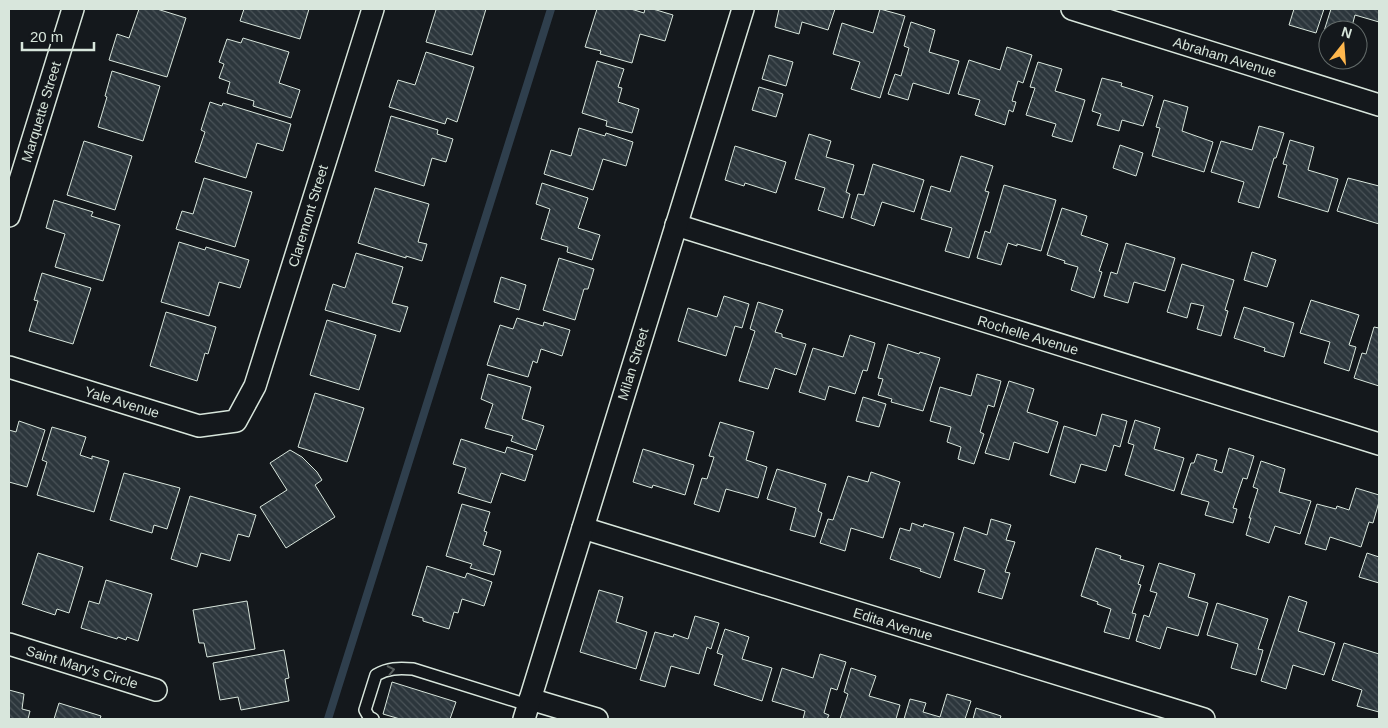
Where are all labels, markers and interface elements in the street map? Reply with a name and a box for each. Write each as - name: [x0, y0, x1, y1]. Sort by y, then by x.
- scale bar: [22, 20, 95, 52]
- north arrow: [1318, 20, 1368, 70]
- text: N: [1340, 23, 1354, 42]
- text: 20 m: [30, 28, 63, 45]
- street label: Abraham Avenue: [1171, 34, 1279, 80]
- street label: Marquette Street: [18, 60, 64, 164]
- street label: Claremont Street: [285, 163, 331, 269]
- street label: Rochelle Avenue: [976, 312, 1081, 358]
- street label: Milan Street: [614, 326, 652, 402]
- street label: Yale Avenue: [83, 383, 162, 421]
- street label: Edita Avenue: [851, 604, 935, 644]
- street label: Saint Mary's Circle: [24, 642, 140, 692]
- one-way arrow: [387, 665, 395, 676]

